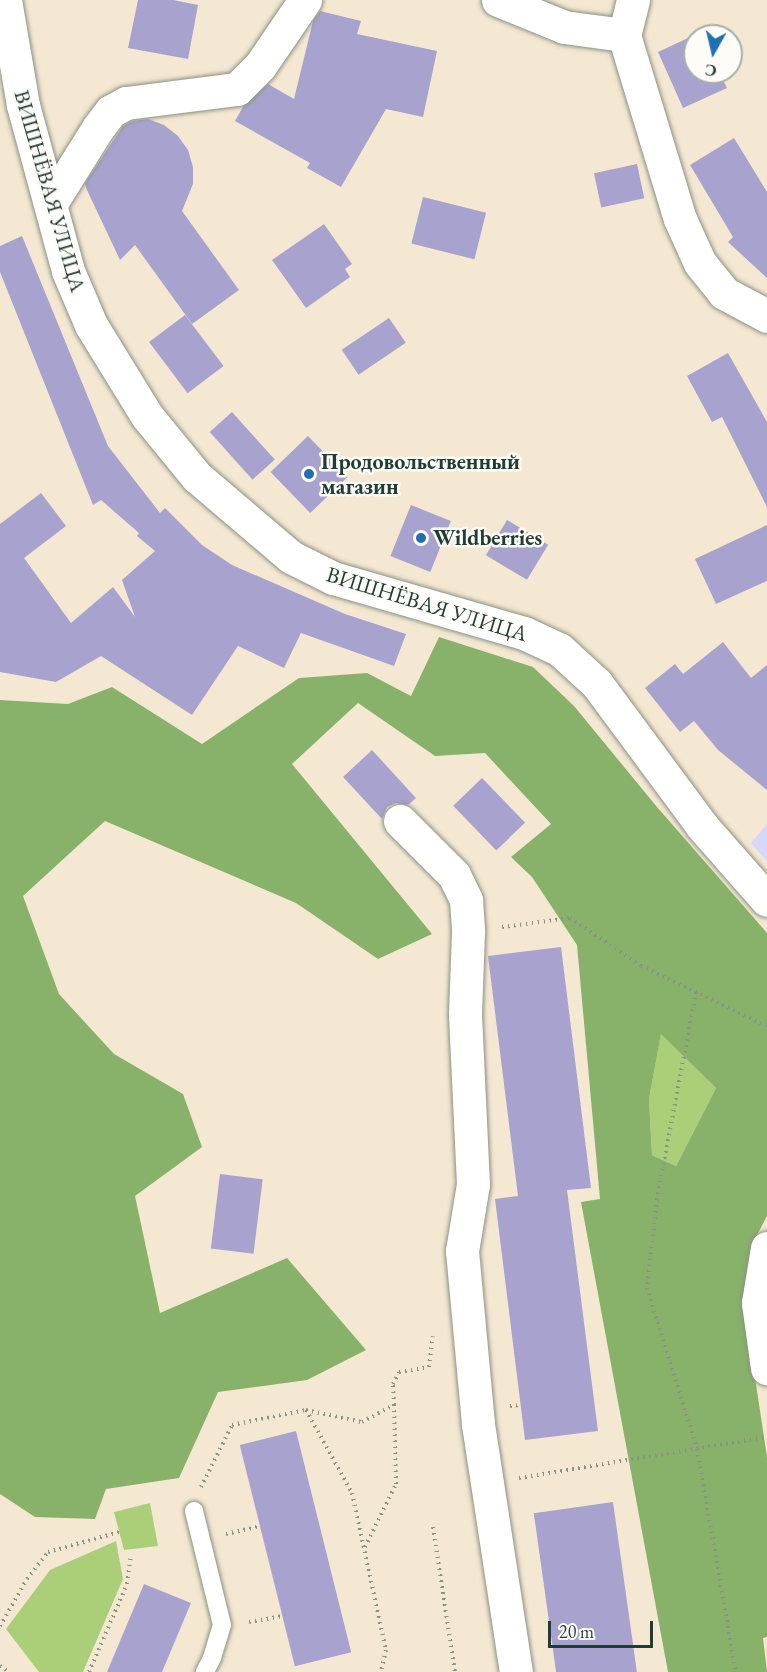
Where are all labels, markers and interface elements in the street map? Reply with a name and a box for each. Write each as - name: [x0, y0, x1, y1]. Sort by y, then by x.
- north arrow: [683, 24, 743, 84]
- text: С: [704, 59, 718, 82]
- street label: ВИШНЁВАЯ УЛИЦА: [9, 87, 91, 295]
- place label: Продовольственный магазин: [321, 448, 520, 500]
- marker: Продовольственный магазин: [302, 467, 316, 481]
- place label: Wildberries: [433, 525, 542, 551]
- marker: Wildberries: [414, 531, 428, 545]
- street label: ВИШНЁВАЯ УЛИЦА: [323, 561, 531, 647]
- scale bar: [551, 1609, 656, 1647]
- text: 20 m: [559, 1620, 594, 1643]

